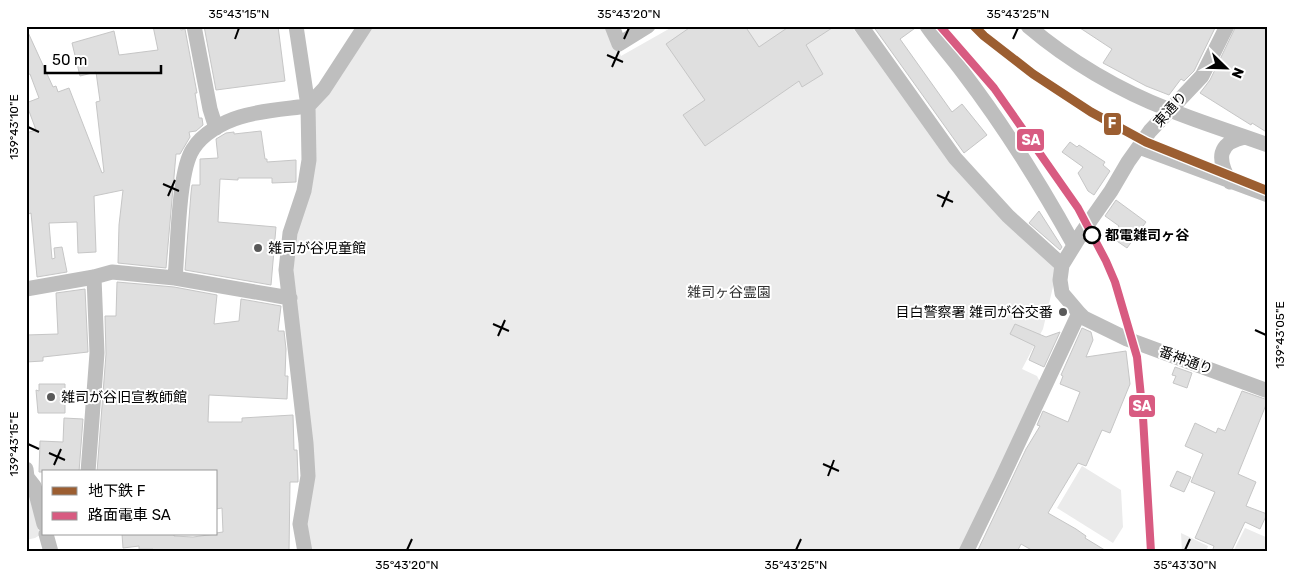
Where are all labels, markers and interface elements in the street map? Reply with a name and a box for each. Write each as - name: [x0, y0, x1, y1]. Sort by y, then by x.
- text: 35°43'15"N: [209, 7, 269, 21]
- text: 35°43'20"N: [597, 7, 661, 21]
- text: 35°43'25"N: [987, 7, 1049, 21]
- scale bar: [45, 42, 161, 74]
- north arrow: [1202, 42, 1252, 92]
- text: 50 m: [52, 51, 87, 69]
- text: N: [1228, 65, 1247, 81]
- street label: 東通り: [1150, 88, 1191, 131]
- text: 139°43'10"E: [7, 94, 21, 160]
- line badge: F: [1103, 112, 1122, 136]
- text: F: [1108, 115, 1117, 132]
- line badge: SA: [1016, 128, 1045, 152]
- text: SA: [1021, 132, 1041, 149]
- marker: 都電雑司ヶ谷: [1083, 226, 1101, 244]
- place label: 都電雑司ヶ谷: [1105, 227, 1190, 244]
- place label: 雑司が谷児童館: [268, 240, 366, 257]
- marker: 雑司が谷児童館: [252, 242, 264, 254]
- park label: 雑司ヶ谷霊園: [687, 284, 771, 301]
- text: 139°43'05"E: [1273, 301, 1287, 369]
- place label: 目白警察署 雑司が谷交番: [896, 304, 1053, 321]
- marker: 目白警察署 雑司が谷交番: [1057, 306, 1069, 318]
- street label: 番神通り: [1157, 343, 1215, 378]
- place label: 雑司が谷旧宣教師館: [61, 389, 187, 406]
- marker: 雑司が谷旧宣教師館: [45, 391, 57, 403]
- line badge: SA: [1128, 394, 1156, 418]
- text: SA: [1132, 398, 1152, 415]
- text: 139°43'15"E: [7, 412, 21, 476]
- legend: [42, 470, 218, 536]
- text: 地下鉄 F: [88, 482, 146, 500]
- text: 路面電車 SA: [88, 506, 171, 524]
- text: 35°43'20"N: [375, 558, 439, 572]
- text: 35°43'25"N: [765, 558, 827, 572]
- text: 35°43'30"N: [1153, 558, 1217, 572]

